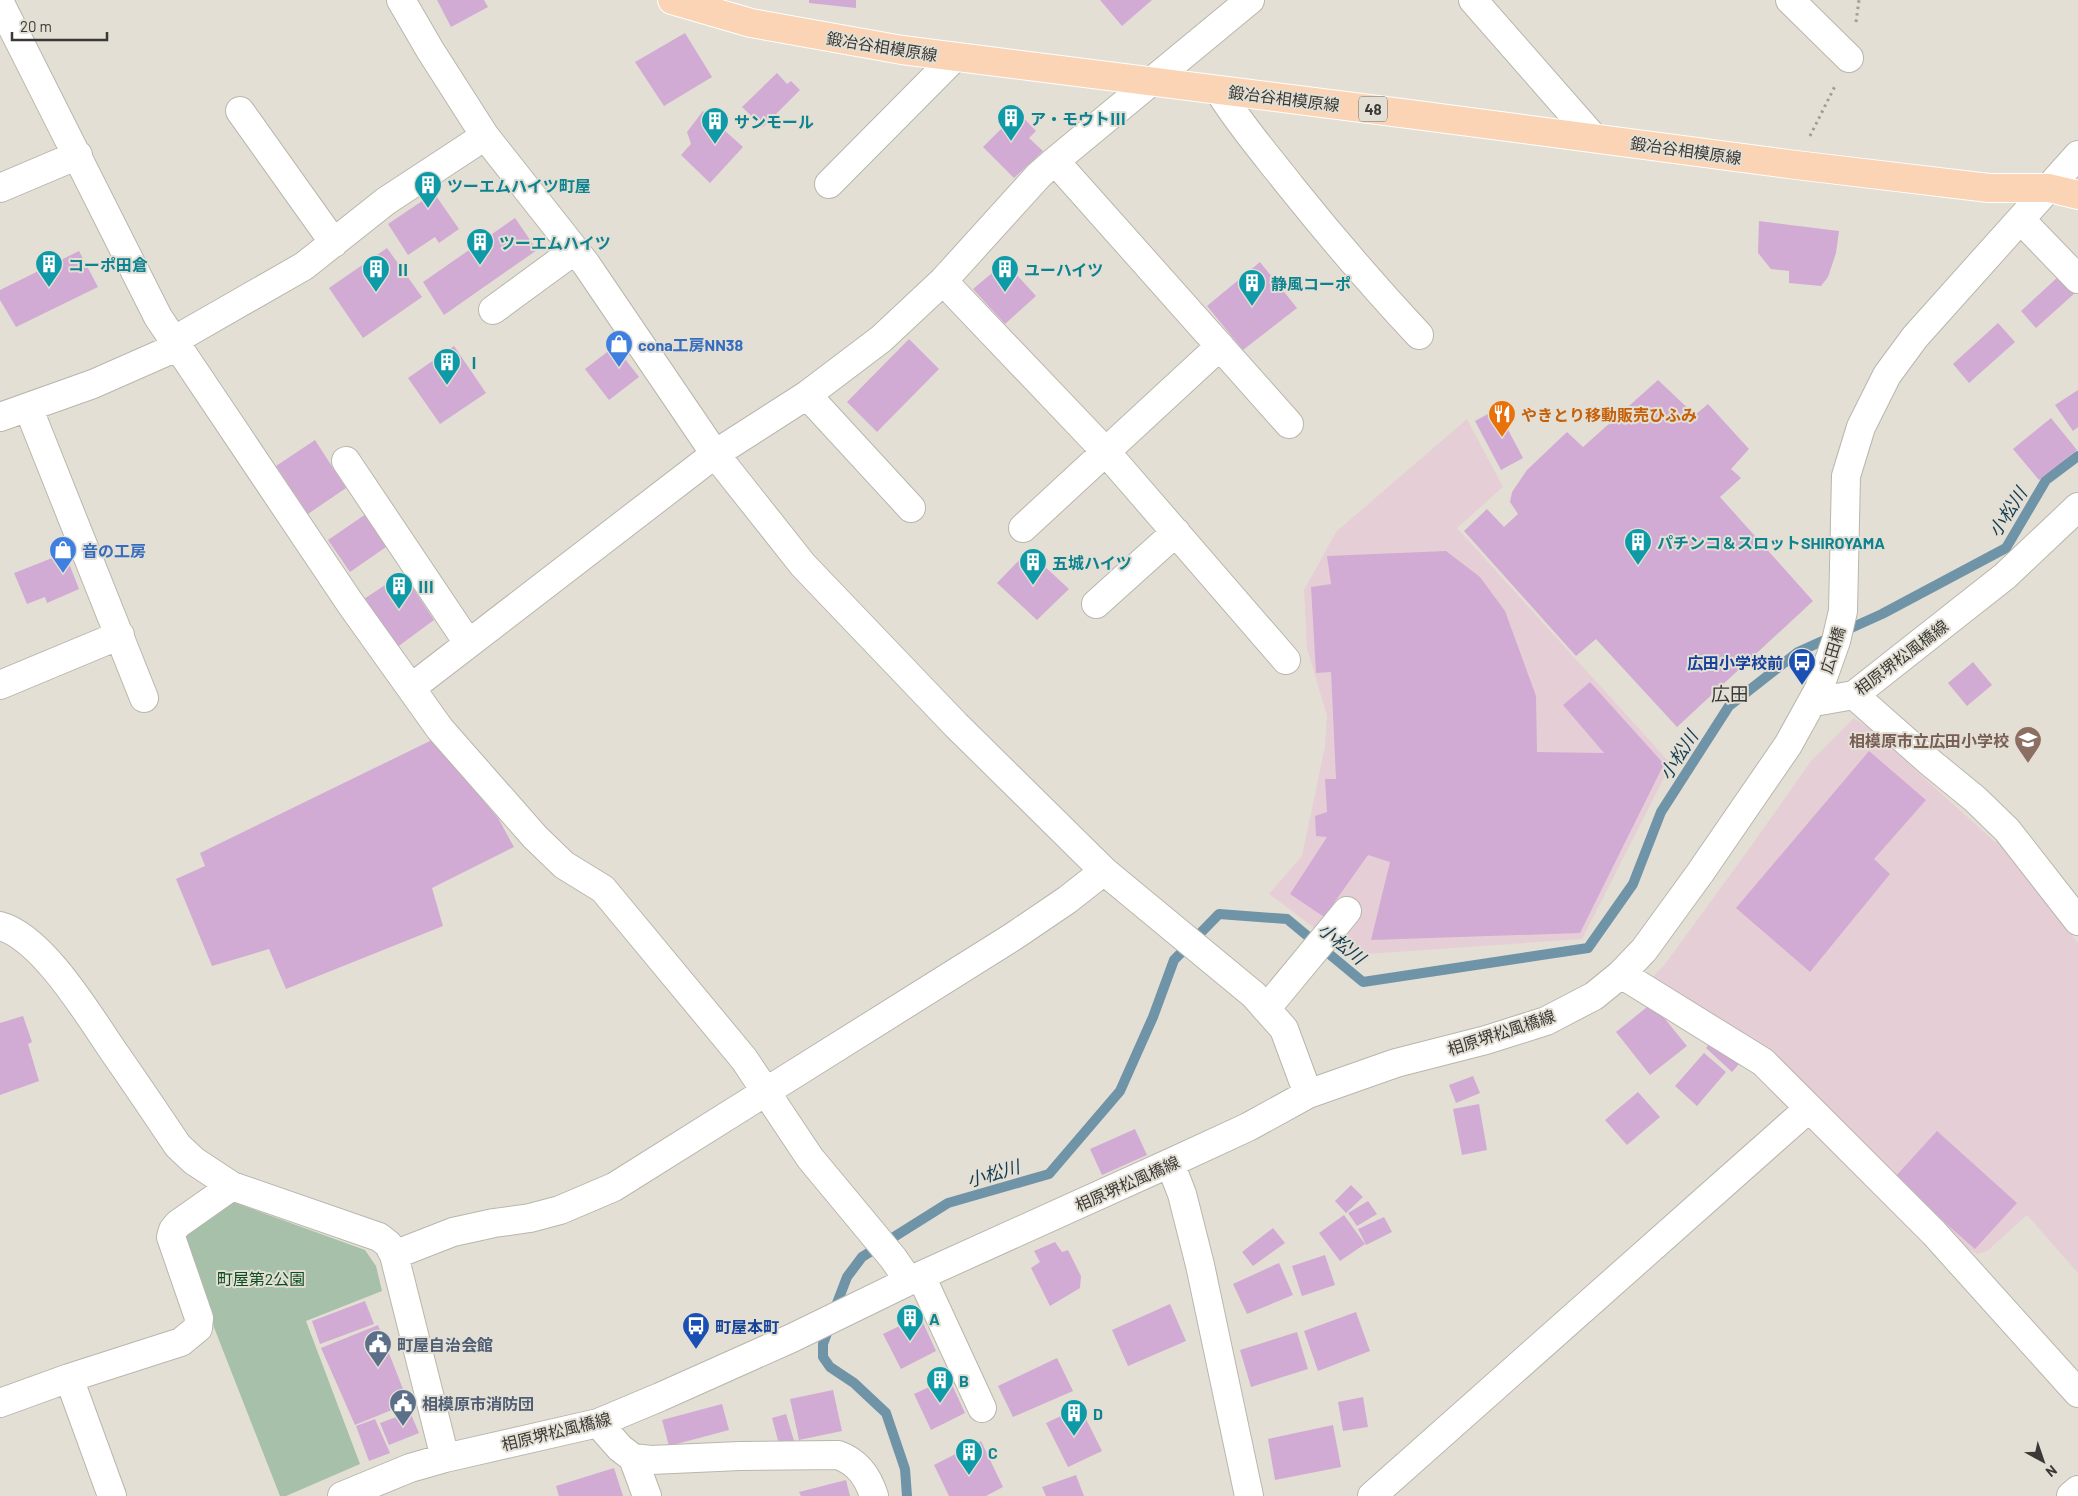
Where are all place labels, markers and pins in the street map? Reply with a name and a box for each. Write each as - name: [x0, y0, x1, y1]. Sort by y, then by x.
- building icon: ア・モウトⅢ: [996, 103, 1026, 142]
- building icon: サンモール: [700, 106, 730, 145]
- place label: ア・モウトⅢ: [1030, 109, 1126, 128]
- place label: サンモール: [734, 112, 814, 131]
- building icon: ツーエムハイツ町屋: [413, 170, 443, 209]
- place label: ツーエムハイツ町屋: [447, 176, 591, 195]
- building icon: ツーエムハイツ: [465, 227, 495, 266]
- place label: ツーエムハイツ: [499, 233, 611, 252]
- building icon: コーポ田倉: [34, 249, 64, 288]
- building icon: Ⅱ: [361, 254, 391, 293]
- building icon: ユーハイツ: [990, 254, 1020, 293]
- place label: コーポ田倉: [68, 255, 148, 274]
- place label: Ⅱ: [395, 260, 411, 279]
- place label: ユーハイツ: [1024, 260, 1103, 279]
- building icon: 静風コーポ: [1237, 268, 1267, 307]
- place label: 静風コーポ: [1271, 274, 1351, 293]
- shop icon: cona工房NN38: [604, 329, 634, 368]
- place label: cona工房NN38: [638, 335, 743, 354]
- building icon: Ⅰ: [432, 347, 462, 386]
- place label: Ⅰ: [466, 353, 482, 372]
- restaurant icon: やきとり移動販売ひふみ: [1487, 399, 1517, 438]
- place label: やきとり移動販売ひふみ: [1521, 405, 1697, 424]
- building icon: パチンコ＆スロットSHIROYAMA: [1623, 527, 1653, 566]
- place label: パチンコ＆スロットSHIROYAMA: [1657, 533, 1885, 552]
- shop icon: 音の工房: [48, 535, 78, 574]
- place label: 音の工房: [82, 541, 146, 560]
- building icon: 五城ハイツ: [1018, 547, 1048, 586]
- place label: 五城ハイツ: [1052, 553, 1132, 572]
- building icon: Ⅲ: [384, 571, 414, 610]
- place label: Ⅲ: [418, 577, 434, 596]
- bus stop icon: 広田小学校前: [1787, 647, 1817, 686]
- place label: 広田小学校前: [1687, 653, 1783, 672]
- school or university icon: 相模原市立広田小学校: [2013, 725, 2043, 764]
- place label: 相模原市立広田小学校: [1849, 731, 2009, 750]
- building icon: A: [895, 1303, 925, 1342]
- place label: A: [929, 1309, 940, 1328]
- bus stop icon: 町屋本町: [681, 1311, 711, 1350]
- place label: 町屋本町: [715, 1317, 779, 1336]
- public building icon: 町屋自治会館: [363, 1329, 393, 1368]
- place label: 町屋自治会館: [397, 1335, 493, 1354]
- building icon: B: [925, 1365, 955, 1404]
- place label: B: [959, 1371, 969, 1390]
- public building icon: 相模原市消防団: [388, 1388, 418, 1427]
- place label: 相模原市消防団: [422, 1394, 534, 1413]
- building icon: D: [1059, 1398, 1089, 1437]
- place label: D: [1093, 1404, 1103, 1423]
- building icon: C: [954, 1437, 984, 1476]
- place label: C: [988, 1443, 998, 1462]

